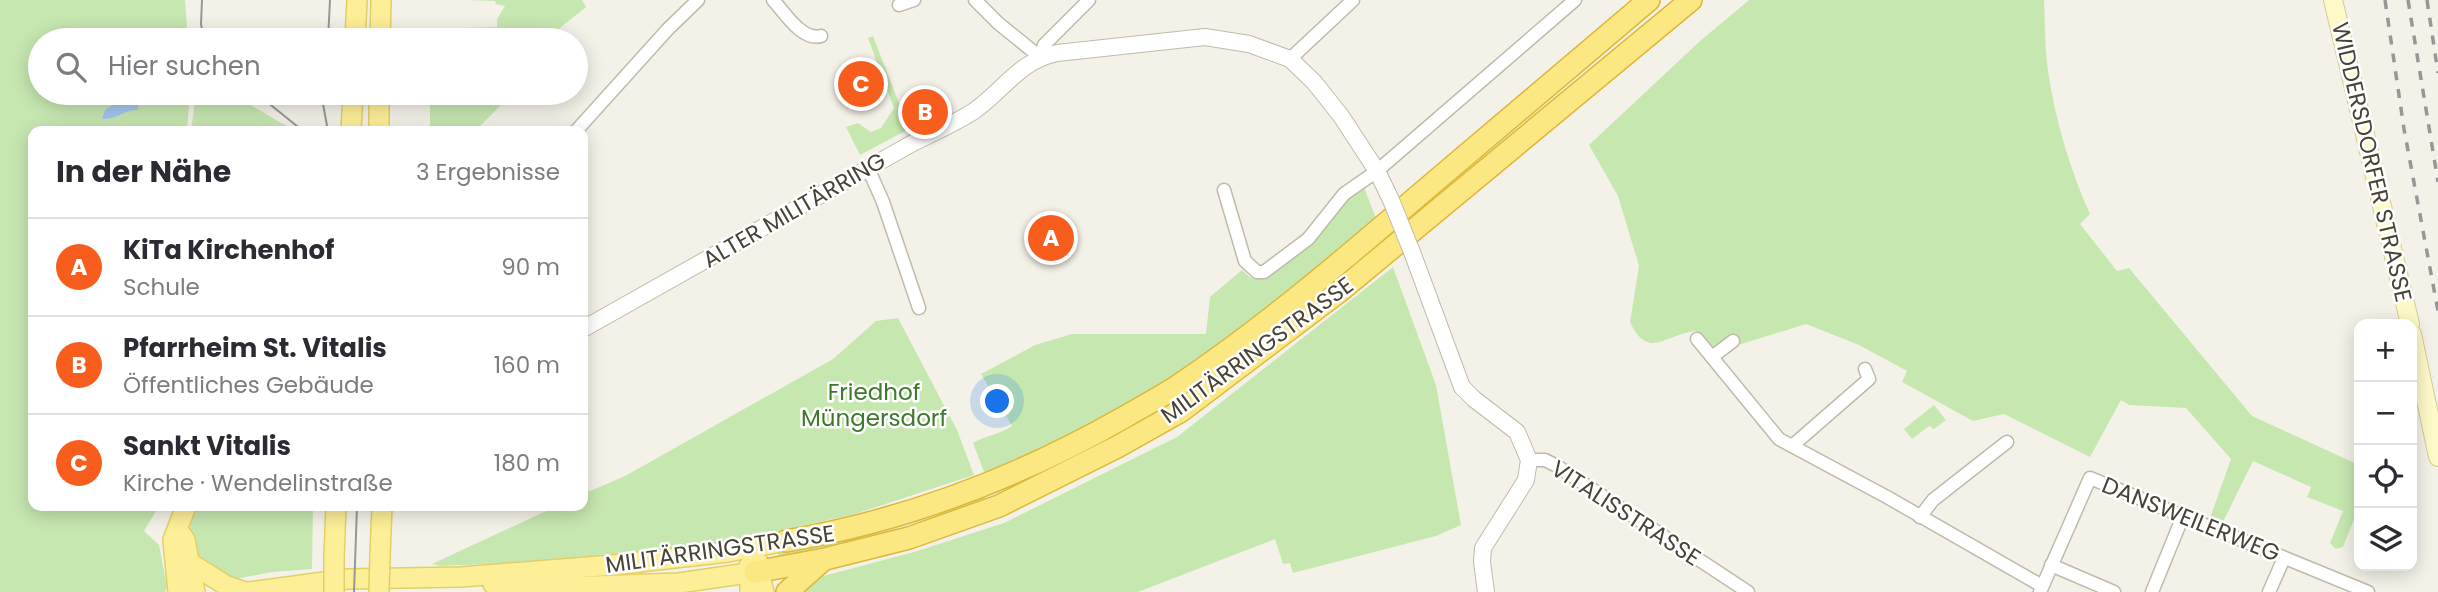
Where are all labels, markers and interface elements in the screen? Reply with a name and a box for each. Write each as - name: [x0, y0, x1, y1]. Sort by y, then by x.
- street label: WIDDERSDORFER STRASSE: [2324, 19, 2420, 305]
- search box: [28, 28, 588, 105]
- icon: search: [52, 48, 90, 86]
- text: Hier suchen: [108, 48, 261, 84]
- pin: C: [838, 58, 884, 110]
- pin: B: [902, 86, 948, 138]
- street label: ALTER MILITÄRRING: [697, 145, 891, 275]
- text: In der Nähe: [56, 150, 231, 193]
- text: 3 Ergebnisse: [416, 156, 560, 188]
- pin: A: [1028, 212, 1074, 264]
- text: KiTa Kirchenhof: [123, 232, 334, 268]
- text: A: [71, 251, 87, 283]
- text: 90 m: [501, 251, 560, 283]
- street label: MILITÄRRINGSTRASSE: [1154, 269, 1360, 431]
- text: Schule: [123, 271, 200, 303]
- map controls: [2354, 319, 2417, 571]
- button: +: [2354, 319, 2417, 382]
- text: Pfarrheim St. Vitalis: [123, 330, 387, 366]
- text: B: [71, 349, 87, 381]
- text: 160 m: [494, 349, 560, 381]
- text: Öffentliches Gebäude: [123, 369, 374, 401]
- park label: Friedhof Müngersdorf: [801, 376, 947, 434]
- button: −: [2354, 382, 2417, 445]
- your location: [980, 384, 1014, 418]
- text: Sankt Vitalis: [123, 428, 291, 464]
- button: locate: [2354, 445, 2417, 508]
- text: C: [70, 447, 88, 479]
- text: 180 m: [494, 447, 560, 479]
- street label: VITALISSTRASSE: [1545, 453, 1707, 573]
- text: Kirche · Wendelinstraße: [123, 467, 393, 499]
- street label: DANSWEILERWEG: [2097, 469, 2285, 569]
- button: layers: [2354, 508, 2417, 571]
- street label: MILITÄRRINGSTRASSE: [603, 517, 837, 581]

